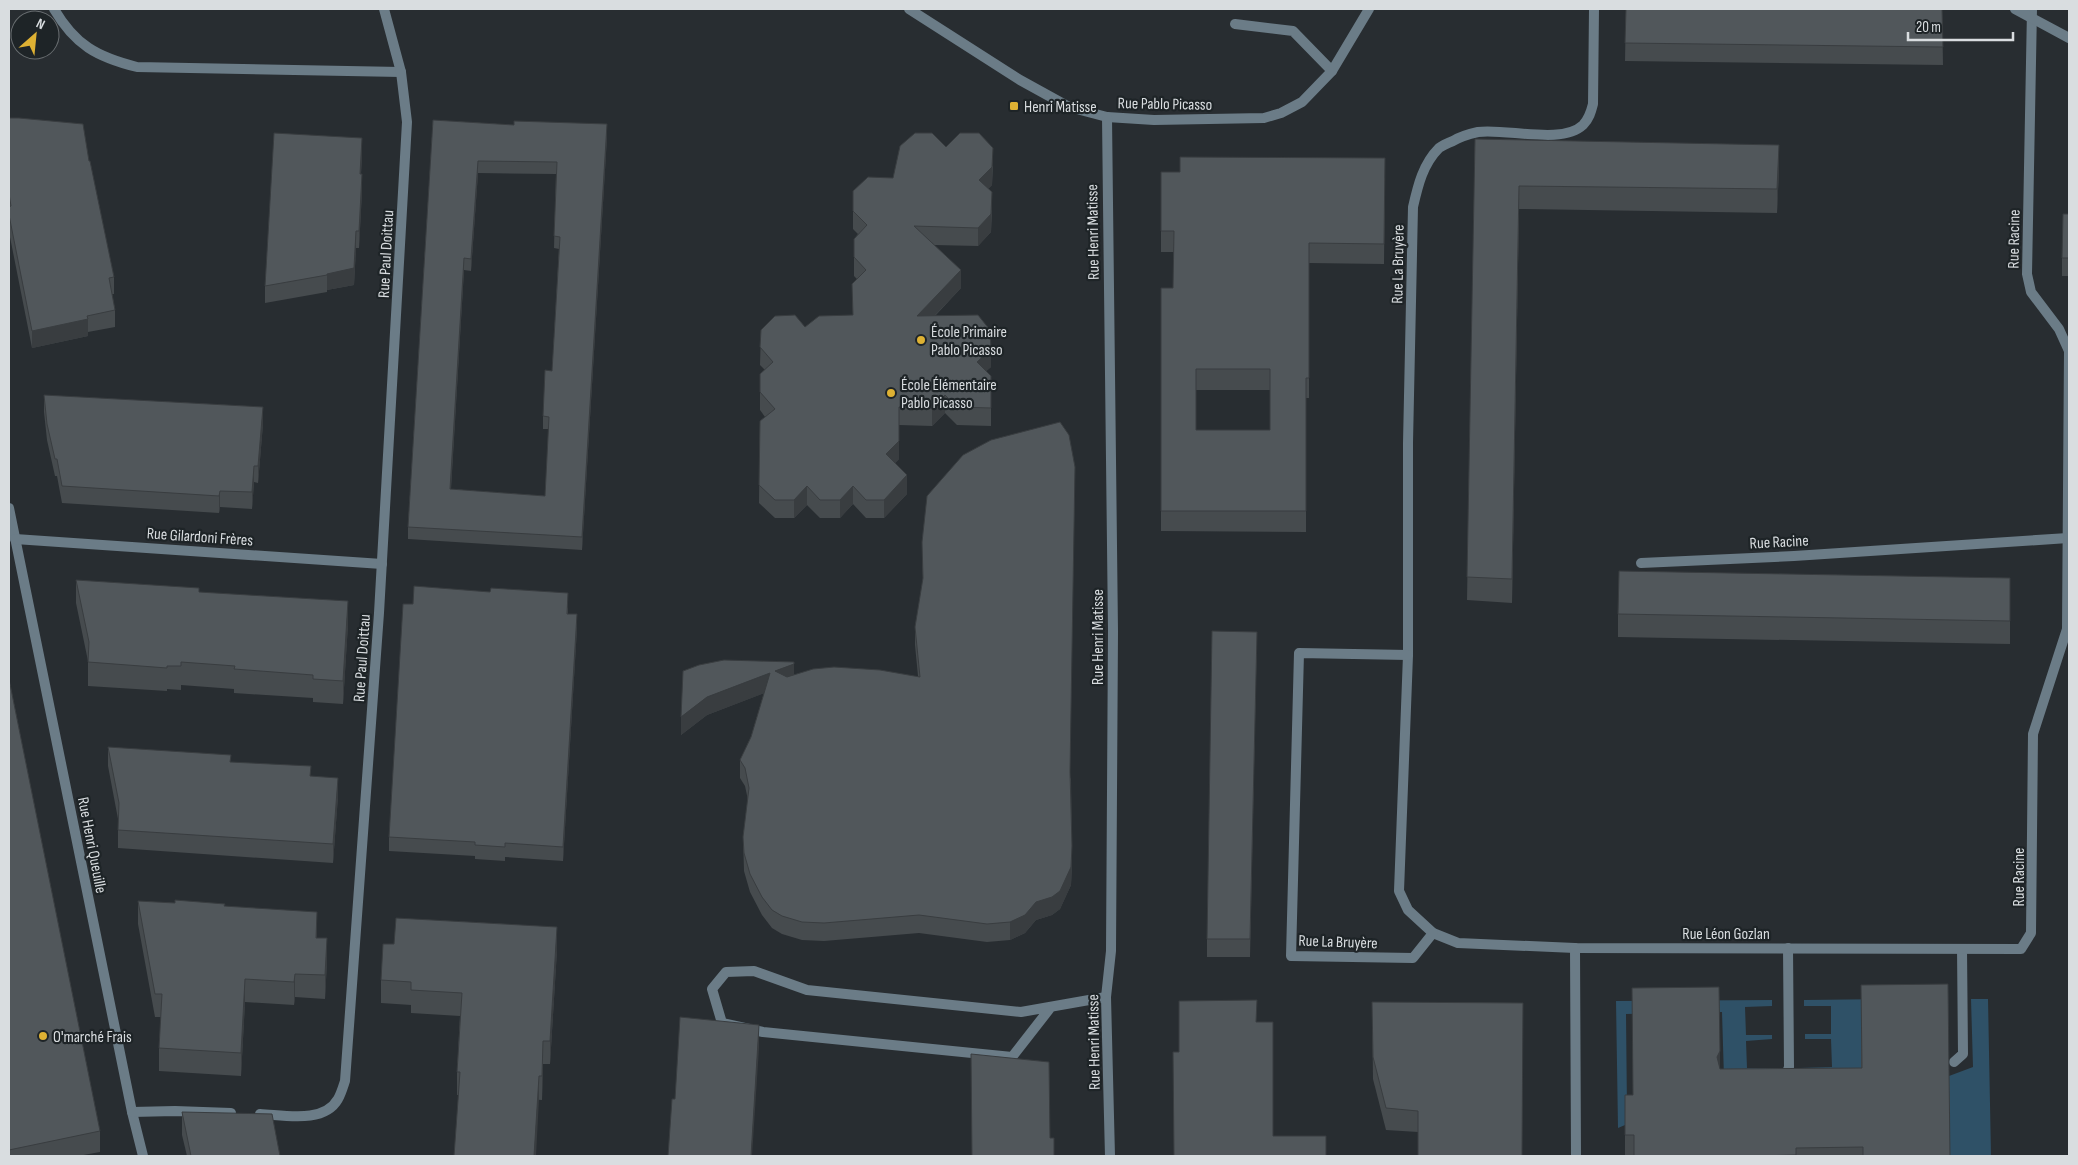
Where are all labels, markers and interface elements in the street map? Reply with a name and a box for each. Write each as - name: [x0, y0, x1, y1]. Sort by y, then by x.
- north arrow: [10, 10, 60, 60]
- scale bar: [1908, 10, 2013, 42]
- text: N: [33, 15, 48, 33]
- text: 20 m: [1916, 18, 1941, 37]
- street label: Rue Pablo Picasso: [1118, 94, 1212, 115]
- place label: Henri Matisse: [1024, 98, 1097, 117]
- marker: Henri Matisse: [1008, 100, 1020, 112]
- street label: Rue Henri Matisse: [1083, 184, 1104, 280]
- street label: Rue Racine: [2004, 209, 2025, 269]
- street label: Rue Paul Doittau: [375, 210, 398, 298]
- street label: Rue La Bruyère: [1388, 224, 1409, 304]
- place label: École Primaire Pablo Picasso: [931, 323, 1007, 360]
- marker: École Primaire Pablo Picasso: [915, 334, 927, 346]
- place label: École Élémentaire Pablo Picasso: [901, 376, 997, 413]
- marker: École Élémentaire Pablo Picasso: [885, 387, 897, 399]
- street label: Rue Gilardoni Frères: [146, 524, 254, 551]
- street label: Rue Racine: [1749, 531, 1809, 554]
- street label: Rue Henri Matisse: [1089, 589, 1108, 685]
- street label: Rue Paul Doittau: [350, 614, 375, 703]
- street label: Rue Henri Queuille: [73, 796, 110, 895]
- street label: Rue Racine: [2010, 847, 2029, 907]
- street label: Rue Léon Gozlan: [1682, 925, 1770, 944]
- street label: Rue La Bruyère: [1298, 932, 1378, 953]
- street label: Rue Henri Matisse: [1084, 994, 1105, 1090]
- place label: O'marché Frais: [53, 1028, 132, 1047]
- marker: O'marché Frais: [37, 1030, 49, 1042]

